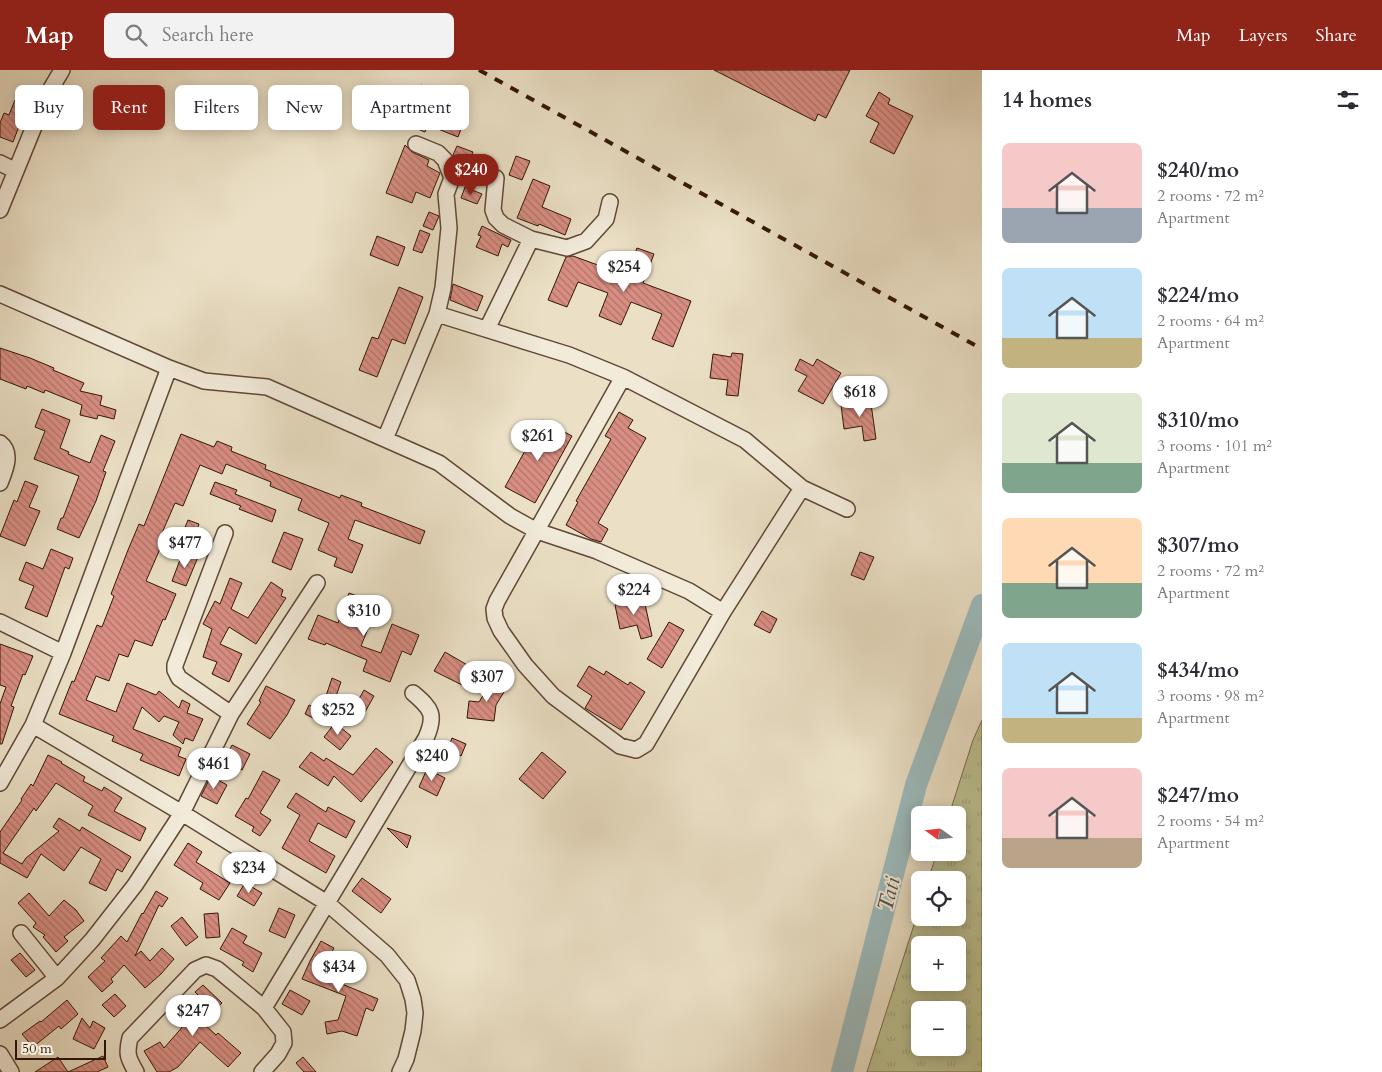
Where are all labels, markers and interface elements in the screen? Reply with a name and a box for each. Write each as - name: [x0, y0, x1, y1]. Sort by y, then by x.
- search box: [104, 13, 454, 58]
- text: Map: [25, 19, 74, 52]
- icon: search: [122, 21, 150, 49]
- text: Search here: [162, 22, 254, 48]
- text: Map: [1176, 23, 1211, 48]
- text: Layers: [1239, 23, 1288, 48]
- text: Share: [1316, 23, 1357, 48]
- chip: Buy: [15, 85, 83, 130]
- chip: Rent: [93, 85, 165, 130]
- chip: Filters: [175, 85, 258, 130]
- chip: New: [268, 85, 342, 130]
- chip: Apartment: [352, 85, 469, 130]
- text: 14 homes: [1002, 86, 1092, 115]
- icon: filters: [1334, 86, 1362, 114]
- pin: $240: [441, 154, 501, 196]
- text: $240/mo: [1157, 156, 1239, 185]
- text: $240: [455, 159, 487, 181]
- icon: home: [1042, 163, 1102, 223]
- text: 2 rooms · 72 m²: [1157, 185, 1264, 207]
- text: Apartment: [1157, 207, 1230, 229]
- pin: $254: [594, 250, 654, 293]
- text: $254: [608, 256, 640, 278]
- text: $224/mo: [1157, 281, 1239, 310]
- icon: home: [1042, 288, 1102, 348]
- text: 2 rooms · 64 m²: [1157, 310, 1264, 332]
- text: Apartment: [1157, 332, 1230, 354]
- pin: $618: [830, 376, 890, 418]
- text: $618: [844, 381, 876, 403]
- text: $310/mo: [1157, 406, 1239, 435]
- icon: home: [1042, 413, 1102, 473]
- pin: $261: [508, 420, 568, 462]
- text: $261: [522, 425, 554, 447]
- text: 3 rooms · 101 m²: [1157, 435, 1272, 457]
- text: Apartment: [1157, 457, 1230, 479]
- pin: $477: [155, 526, 215, 569]
- text: $307/mo: [1157, 531, 1239, 560]
- text: $477: [169, 532, 201, 554]
- icon: home: [1042, 538, 1102, 598]
- text: 2 rooms · 72 m²: [1157, 560, 1264, 582]
- pin: $224: [604, 574, 664, 616]
- text: $224: [618, 579, 650, 601]
- text: Apartment: [1157, 582, 1230, 604]
- pin: $310: [334, 594, 394, 637]
- text: $310: [348, 600, 380, 622]
- text: $434/mo: [1157, 656, 1239, 685]
- pin: $307: [457, 660, 517, 703]
- icon: home: [1042, 663, 1102, 723]
- text: $307: [471, 666, 503, 688]
- text: 3 rooms · 98 m²: [1157, 685, 1264, 707]
- pin: $252: [308, 694, 368, 736]
- text: $252: [322, 699, 354, 721]
- text: Apartment: [1157, 707, 1230, 729]
- pin: $240: [402, 740, 462, 782]
- text: $240: [416, 745, 448, 767]
- pin: $461: [184, 748, 244, 790]
- text: $461: [198, 753, 230, 775]
- text: $247/mo: [1157, 781, 1239, 810]
- icon: home: [1042, 788, 1102, 848]
- north arrow: [911, 806, 966, 861]
- map controls: [911, 806, 966, 1056]
- text: 2 rooms · 54 m²: [1157, 810, 1264, 832]
- text: Apartment: [1157, 832, 1230, 854]
- pin: $234: [219, 852, 279, 894]
- text: $234: [233, 857, 265, 879]
- button: locate: [911, 871, 966, 926]
- water label: Tati: [870, 873, 908, 915]
- button: +: [911, 936, 966, 991]
- pin: $434: [309, 950, 369, 993]
- text: $434: [323, 956, 355, 978]
- pin: $247: [163, 994, 223, 1037]
- text: $247: [177, 1000, 209, 1022]
- button: −: [911, 1001, 966, 1056]
- scale bar: [15, 1037, 106, 1060]
- text: 50 m: [22, 1039, 52, 1058]

